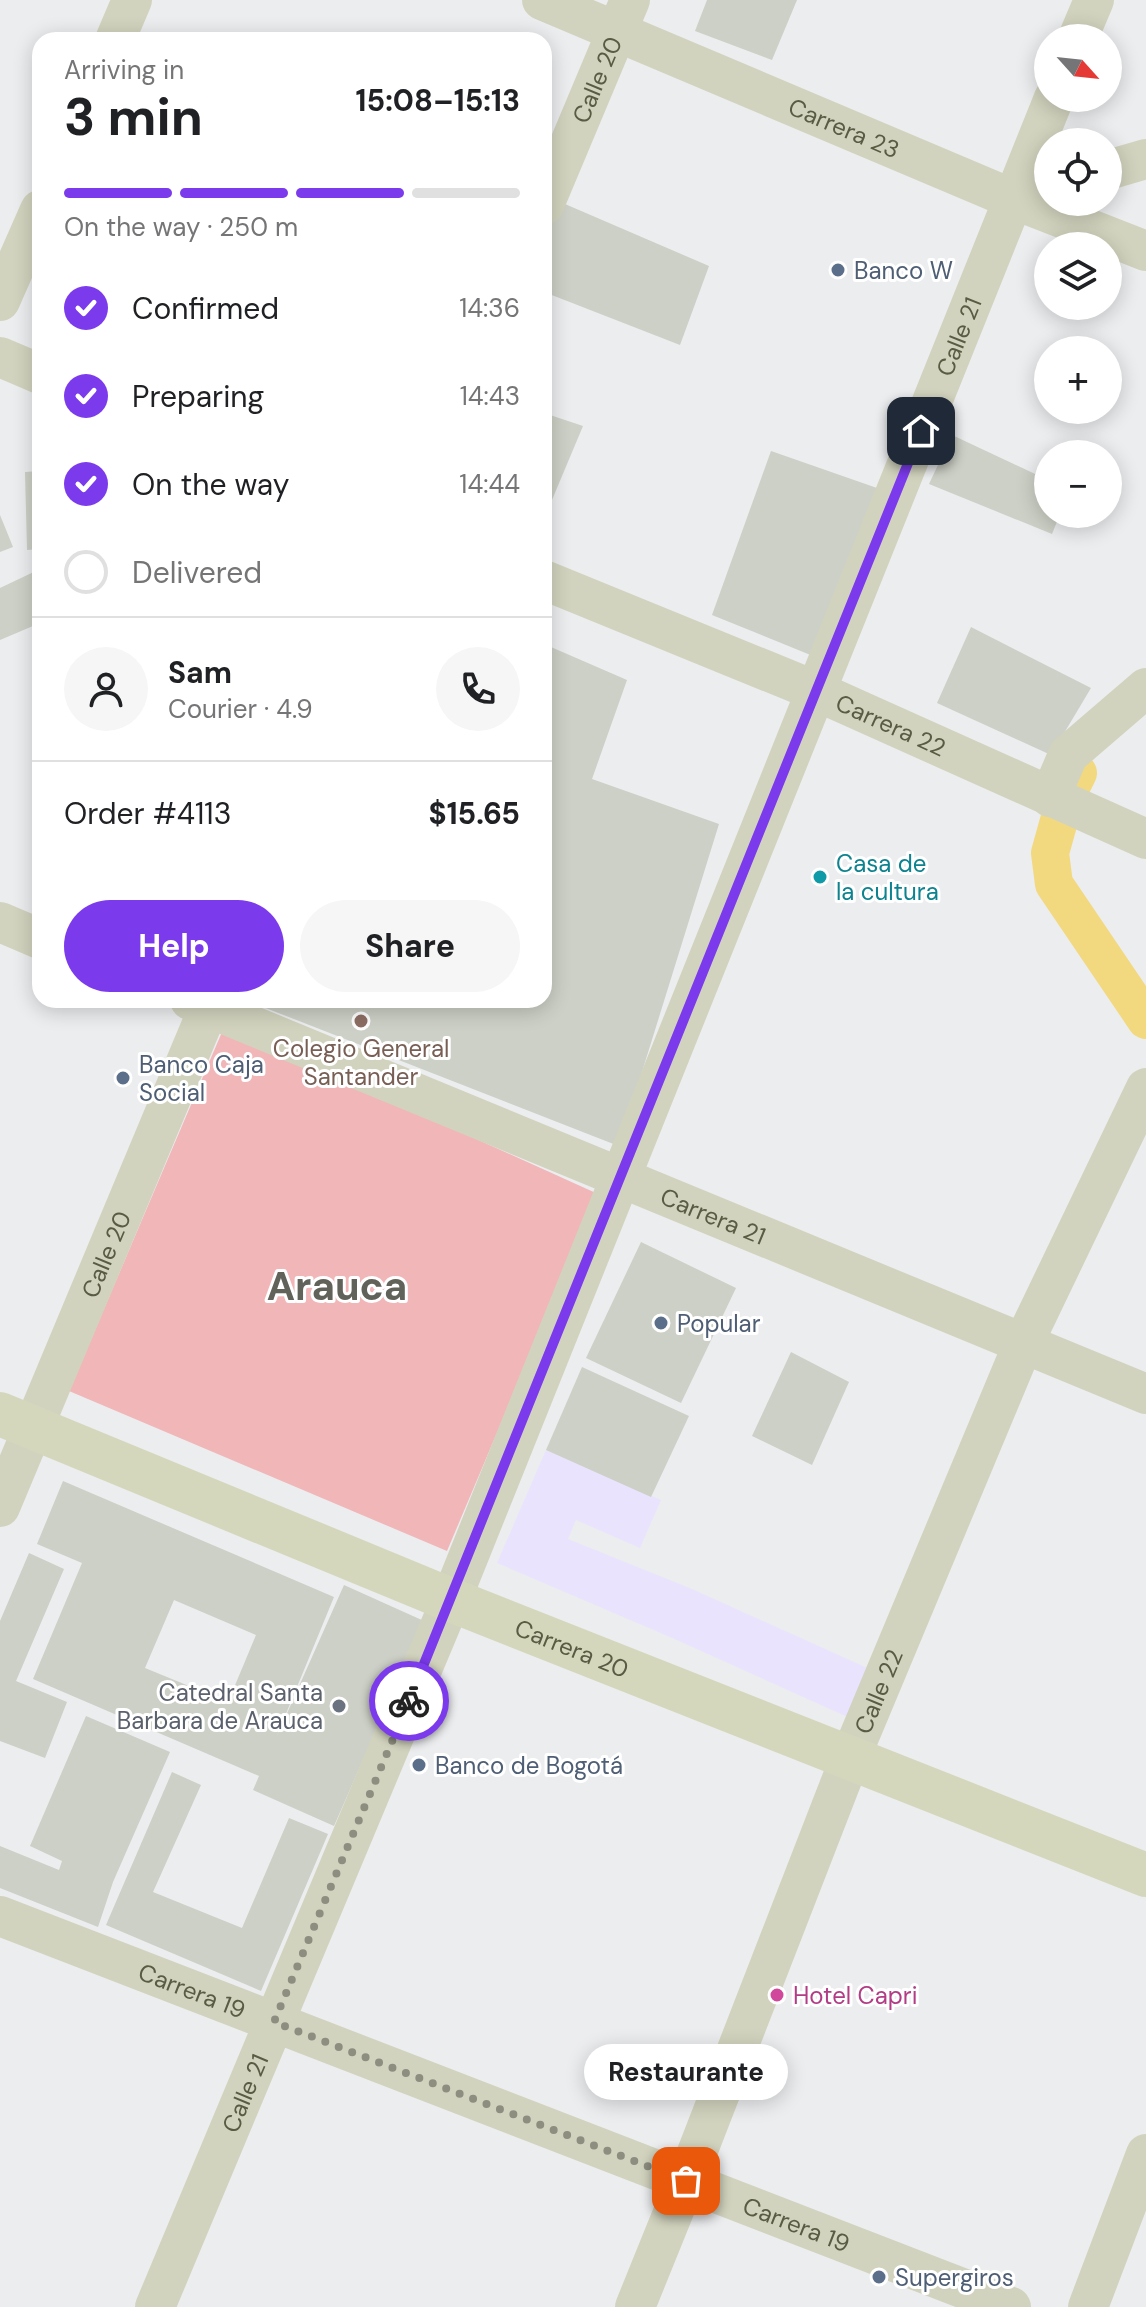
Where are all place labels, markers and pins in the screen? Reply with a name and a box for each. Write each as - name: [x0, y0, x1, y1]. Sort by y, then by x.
- place label: Banco W: [854, 255, 953, 286]
- marker: Banco W: [829, 261, 847, 279]
- pin: [887, 397, 955, 465]
- place label: Casa de la cultura: [836, 848, 939, 907]
- marker: Casa de la cultura: [811, 868, 829, 886]
- marker: Colegio General Santander: [352, 1012, 370, 1030]
- place label: Colegio General Santander: [273, 1033, 449, 1092]
- place label: Banco Caja Social: [139, 1049, 264, 1108]
- marker: Banco Caja Social: [114, 1069, 132, 1087]
- place label: Popular: [677, 1308, 761, 1339]
- marker: Popular: [652, 1314, 670, 1332]
- place label: Catedral Santa Barbara de Arauca: [117, 1677, 323, 1736]
- marker: Catedral Santa Barbara de Arauca: [330, 1697, 348, 1715]
- place label: Banco de Bogotá: [435, 1750, 623, 1781]
- marker: Banco de Bogotá: [410, 1756, 428, 1774]
- place label: Hotel Capri: [793, 1980, 917, 2011]
- marker: Hotel Capri: [768, 1986, 786, 2004]
- callout: Restaurante: [584, 2045, 788, 2101]
- pin: [652, 2147, 720, 2215]
- place label: Supergiros: [895, 2262, 1014, 2293]
- marker: Supergiros: [870, 2268, 888, 2286]

